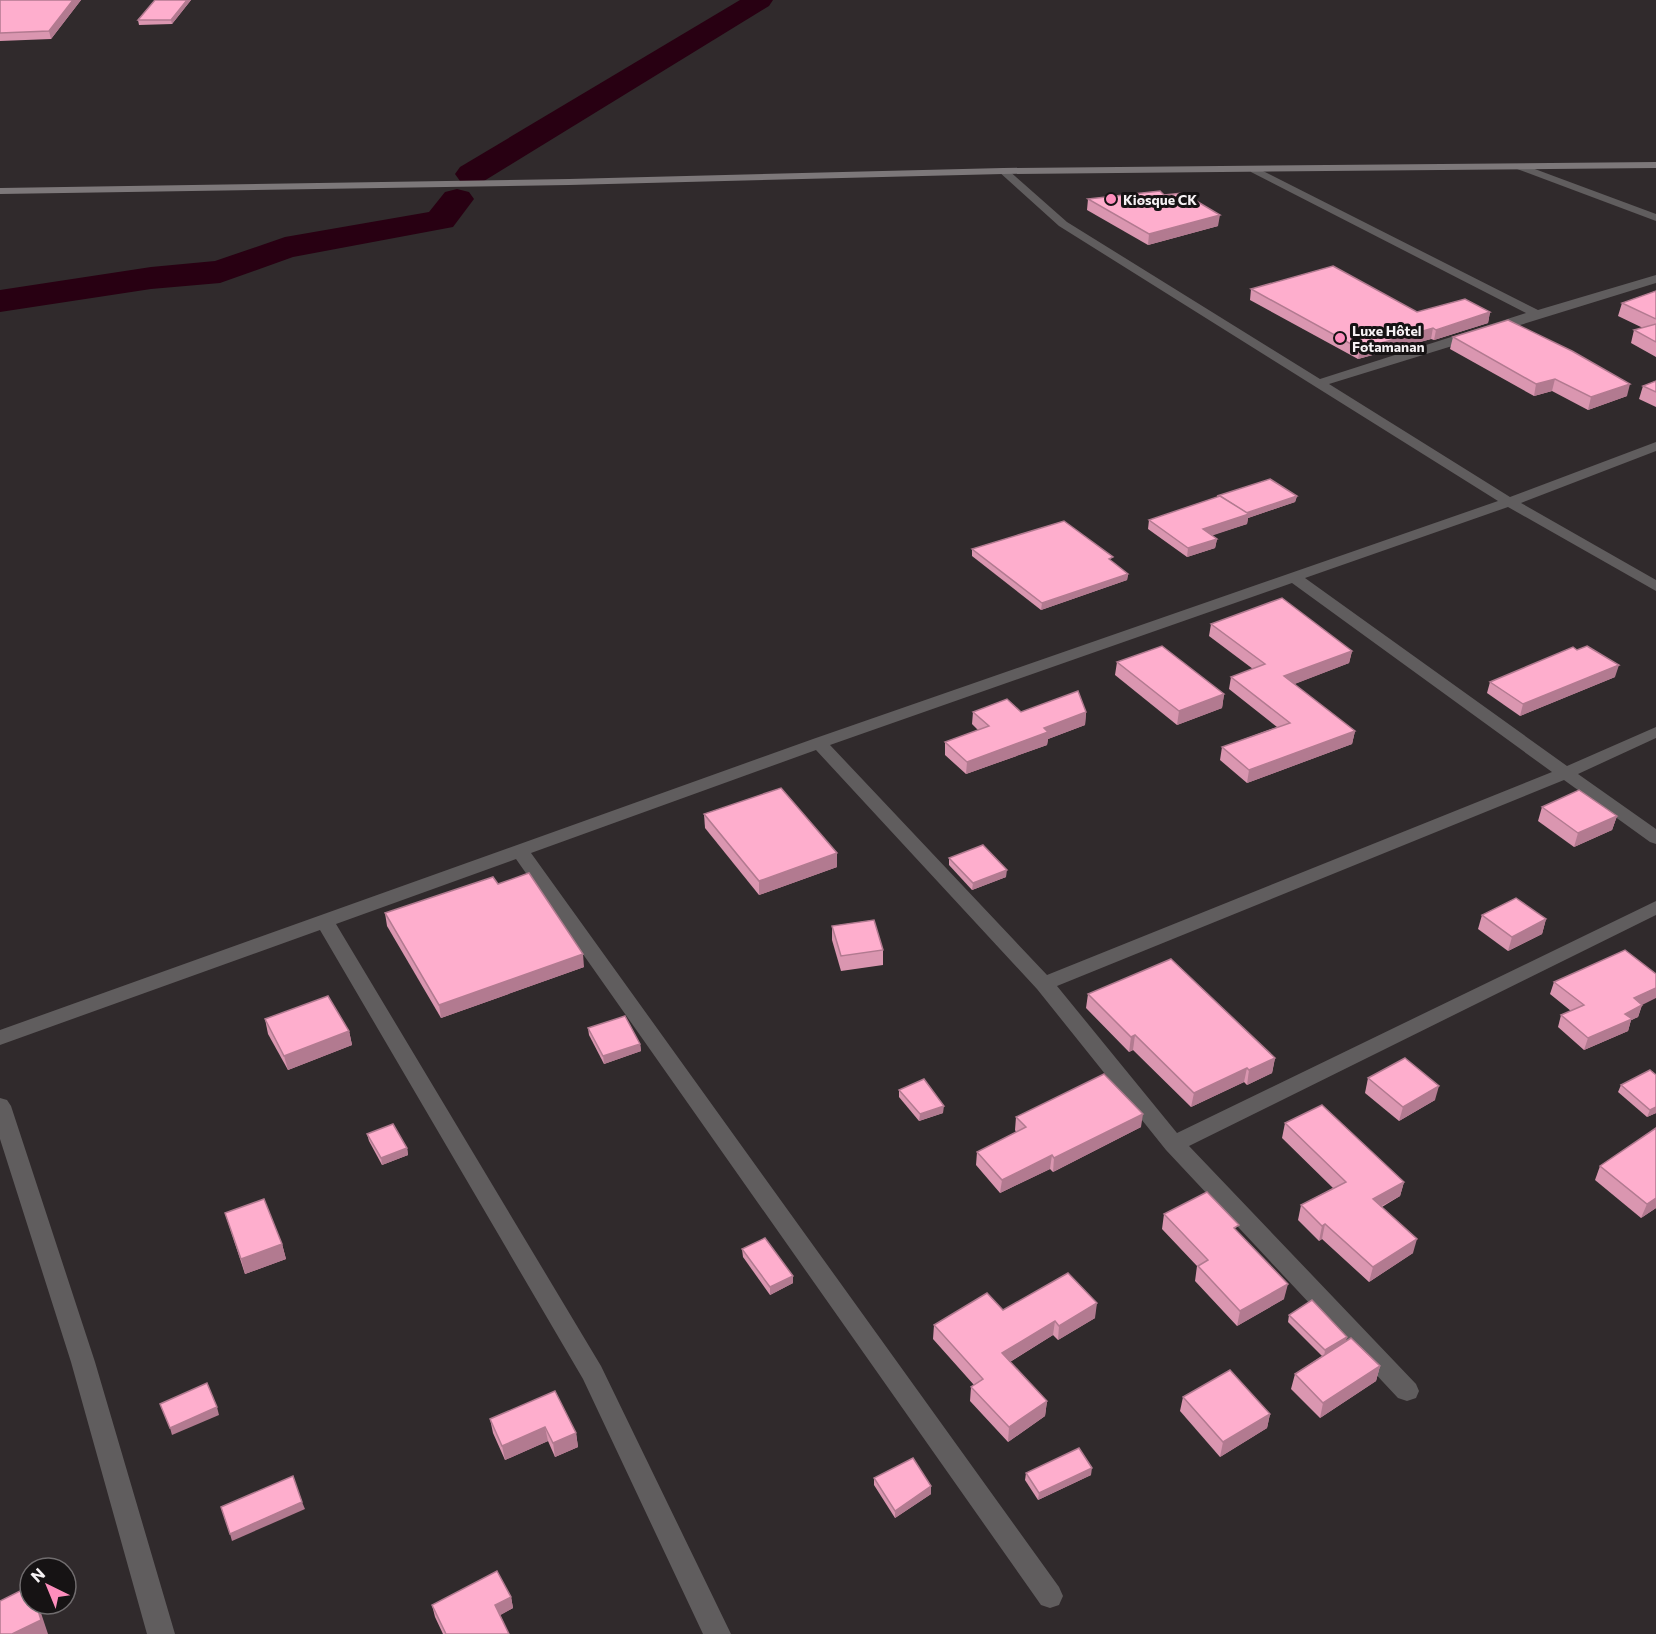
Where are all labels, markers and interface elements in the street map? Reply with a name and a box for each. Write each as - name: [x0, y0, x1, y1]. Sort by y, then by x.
- place label: Kiosque CK: [1123, 191, 1197, 208]
- marker: Kiosque CK: [1104, 192, 1118, 206]
- place label: Luxe Hôtel Fotamanan: [1352, 322, 1425, 355]
- marker: Luxe Hôtel Fotamanan: [1333, 331, 1347, 345]
- north arrow: [18, 1556, 78, 1616]
- text: N: [27, 1564, 48, 1586]

